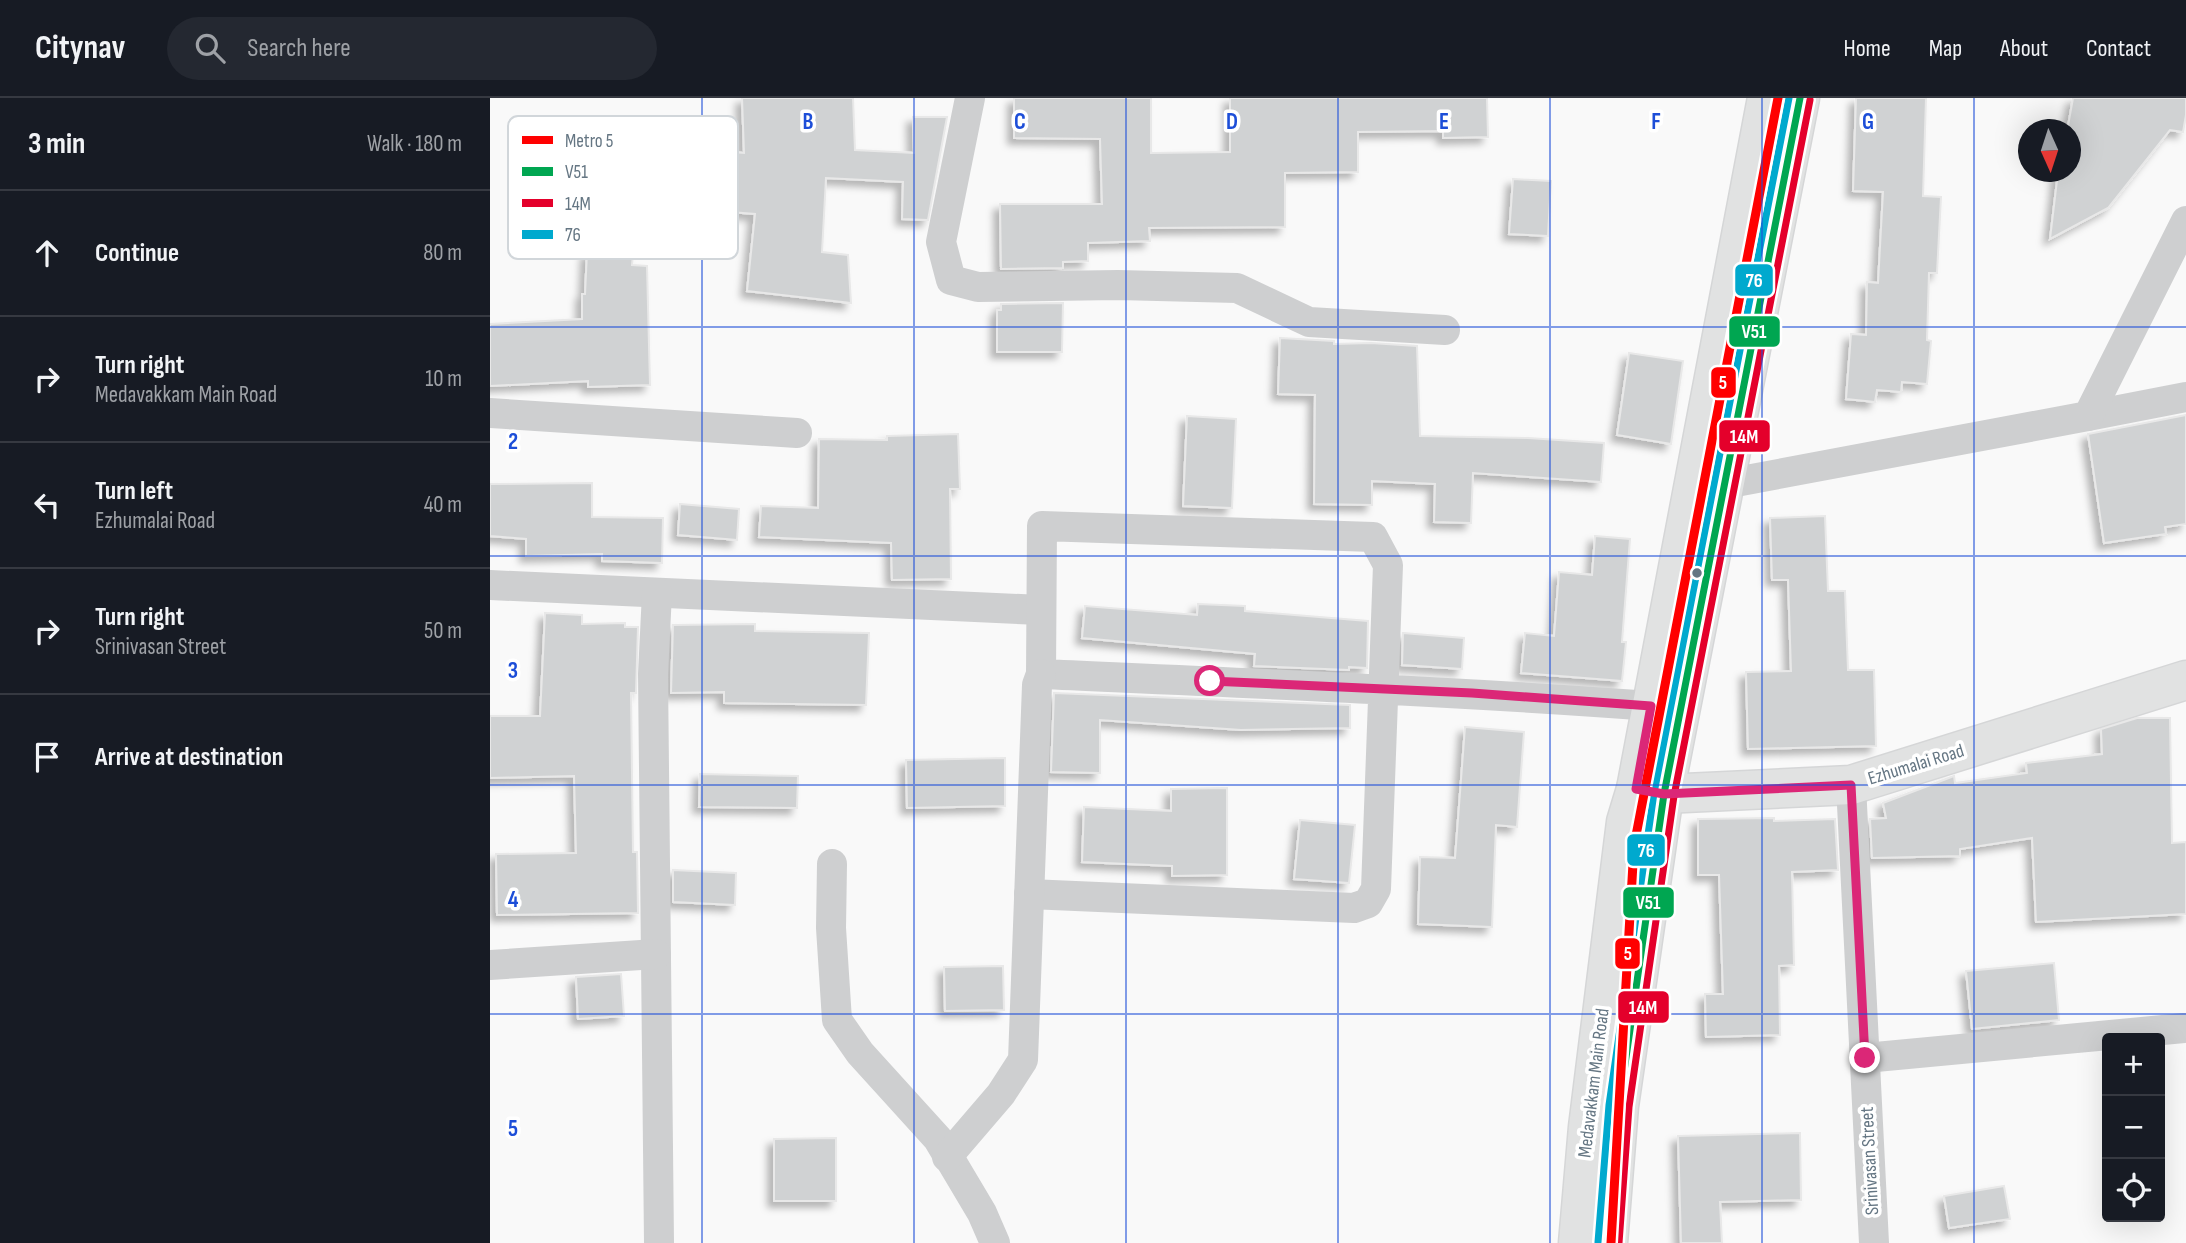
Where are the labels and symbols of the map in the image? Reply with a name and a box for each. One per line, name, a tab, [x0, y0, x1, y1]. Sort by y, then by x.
text: B	[803, 108, 814, 136]
text: C	[1014, 108, 1026, 136]
text: D	[1226, 108, 1238, 136]
text: E	[1439, 108, 1449, 136]
text: F	[1651, 108, 1661, 136]
text: G	[1862, 108, 1874, 136]
legend	[508, 116, 738, 259]
north arrow	[2018, 119, 2081, 182]
text: Metro 5	[565, 130, 613, 153]
text: V51	[565, 161, 588, 184]
text: 14M	[565, 193, 591, 216]
text: 76	[565, 224, 581, 247]
line badge: 76	[1734, 263, 1774, 297]
text: 76	[1745, 270, 1763, 293]
line badge: V51	[1728, 315, 1781, 348]
text: V51	[1741, 321, 1767, 344]
line badge: 5	[1710, 366, 1737, 399]
text: 5	[1719, 372, 1727, 395]
line badge: 14M	[1718, 419, 1771, 453]
text: 14M	[1730, 426, 1758, 449]
text: 2	[508, 428, 518, 456]
unlabelled marker	[1690, 566, 1704, 580]
text: 3	[508, 657, 518, 685]
route start	[1194, 665, 1225, 696]
street label: Ezhumalai Road	[1865, 739, 1967, 791]
line badge: 76	[1626, 833, 1666, 867]
text: 76	[1637, 840, 1655, 863]
text: 4	[508, 886, 519, 914]
line badge: V51	[1622, 886, 1675, 919]
text: V51	[1635, 892, 1661, 915]
line badge: 5	[1614, 937, 1641, 970]
text: 5	[1624, 943, 1632, 966]
line badge: 14M	[1617, 990, 1670, 1024]
text: 14M	[1629, 997, 1657, 1020]
street label: Medavakkam Main Road	[1573, 1007, 1615, 1159]
route end	[1849, 1042, 1880, 1073]
street label: Srinivasan Street	[1856, 1106, 1884, 1216]
text: 5	[508, 1115, 518, 1143]

